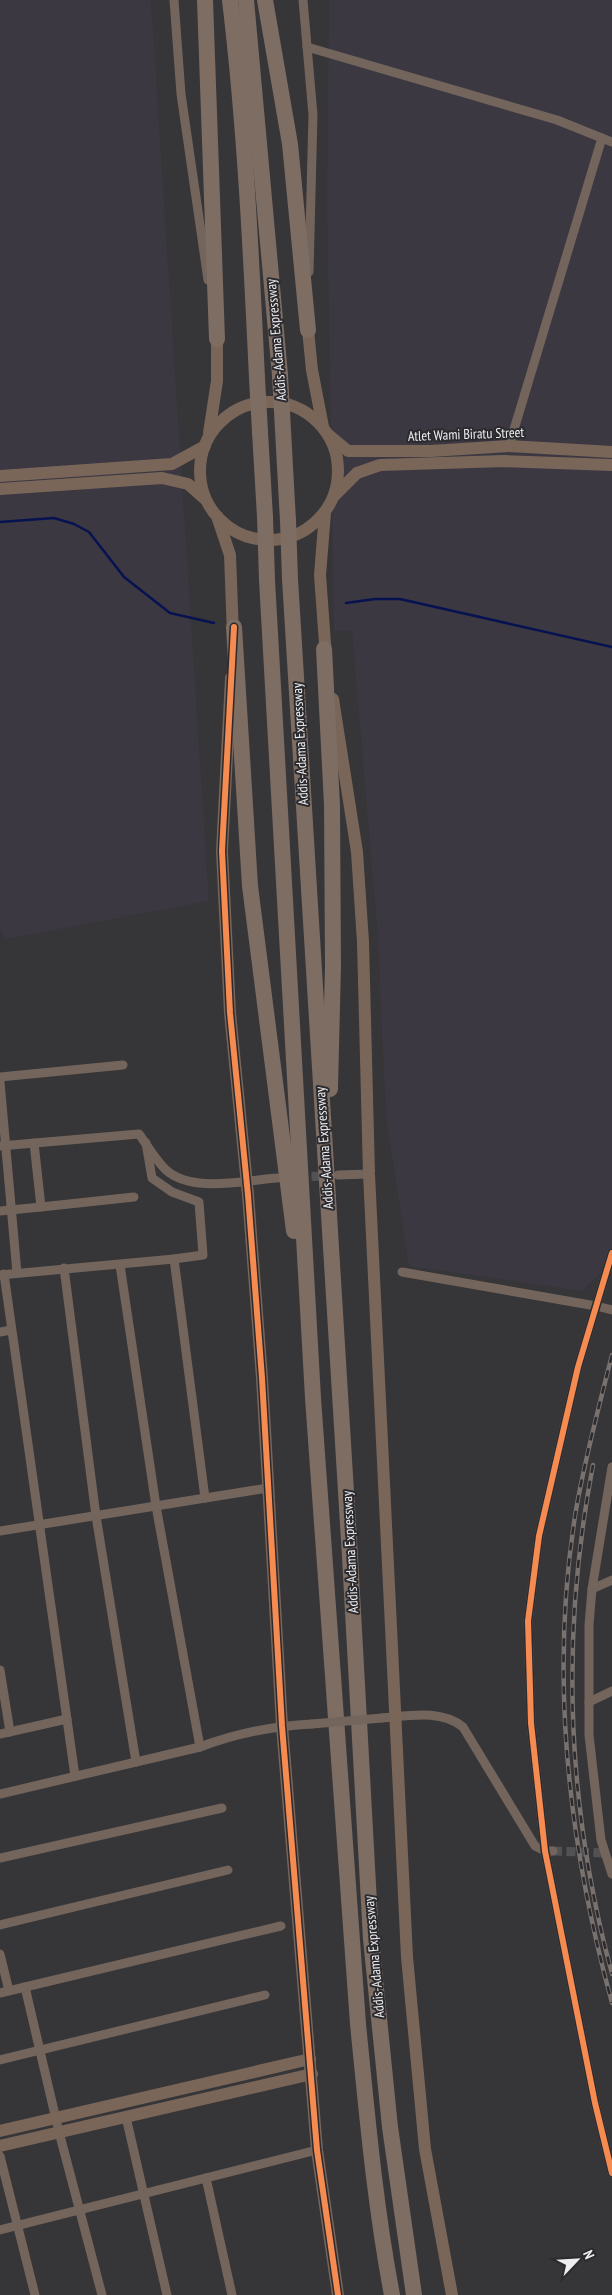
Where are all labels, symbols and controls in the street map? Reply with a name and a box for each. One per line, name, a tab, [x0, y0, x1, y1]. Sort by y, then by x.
street label: Addis-Adama Expressway	[262, 277, 290, 402]
street label: Atlet Wami Biratu Street	[407, 423, 525, 445]
street label: Addis-Adama Expressway	[288, 682, 312, 806]
street label: Addis-Adama Expressway	[311, 1086, 337, 1210]
street label: Addis-Adama Expressway	[338, 1490, 362, 1614]
street label: Addis-Adama Expressway	[360, 1894, 388, 2019]
north arrow	[552, 2235, 602, 2285]
text: N	[579, 2247, 599, 2262]

